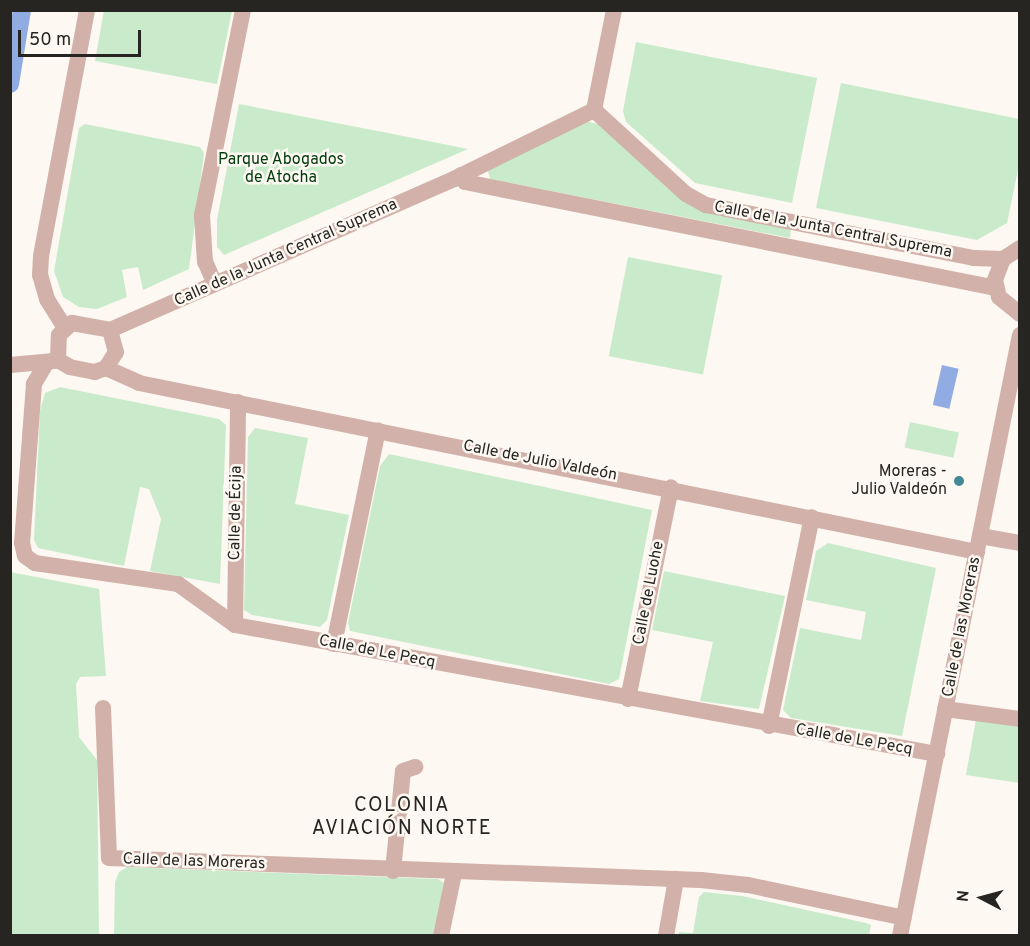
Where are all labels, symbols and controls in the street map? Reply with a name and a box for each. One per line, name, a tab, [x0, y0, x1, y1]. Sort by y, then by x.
scale bar	[21, 18, 144, 56]
text: 50 m	[29, 29, 71, 52]
park label: Parque Abogados de Atocha	[218, 150, 344, 188]
street label: Calle de la Junta Central Suprema	[172, 195, 400, 311]
street label: Calle de la Junta Central Suprema	[712, 197, 954, 263]
street label: Calle de Julio Valdeón	[461, 437, 619, 485]
place label: Moreras - Julio Valdeón	[851, 462, 947, 500]
street label: Calle de Écija	[226, 465, 246, 561]
marker: Moreras - Julio Valdeón	[952, 474, 966, 488]
street label: Calle de Luohe	[630, 539, 668, 647]
street label: Calle de las Moreras	[939, 555, 985, 699]
street label: Calle de Le Pecq	[317, 631, 437, 673]
street label: Calle de Le Pecq	[794, 720, 914, 760]
district label: COLONIA AVIACIÓN NORTE	[312, 794, 492, 841]
street label: Calle de las Moreras	[122, 850, 266, 874]
north arrow	[952, 868, 1012, 928]
text: N	[954, 889, 975, 903]

